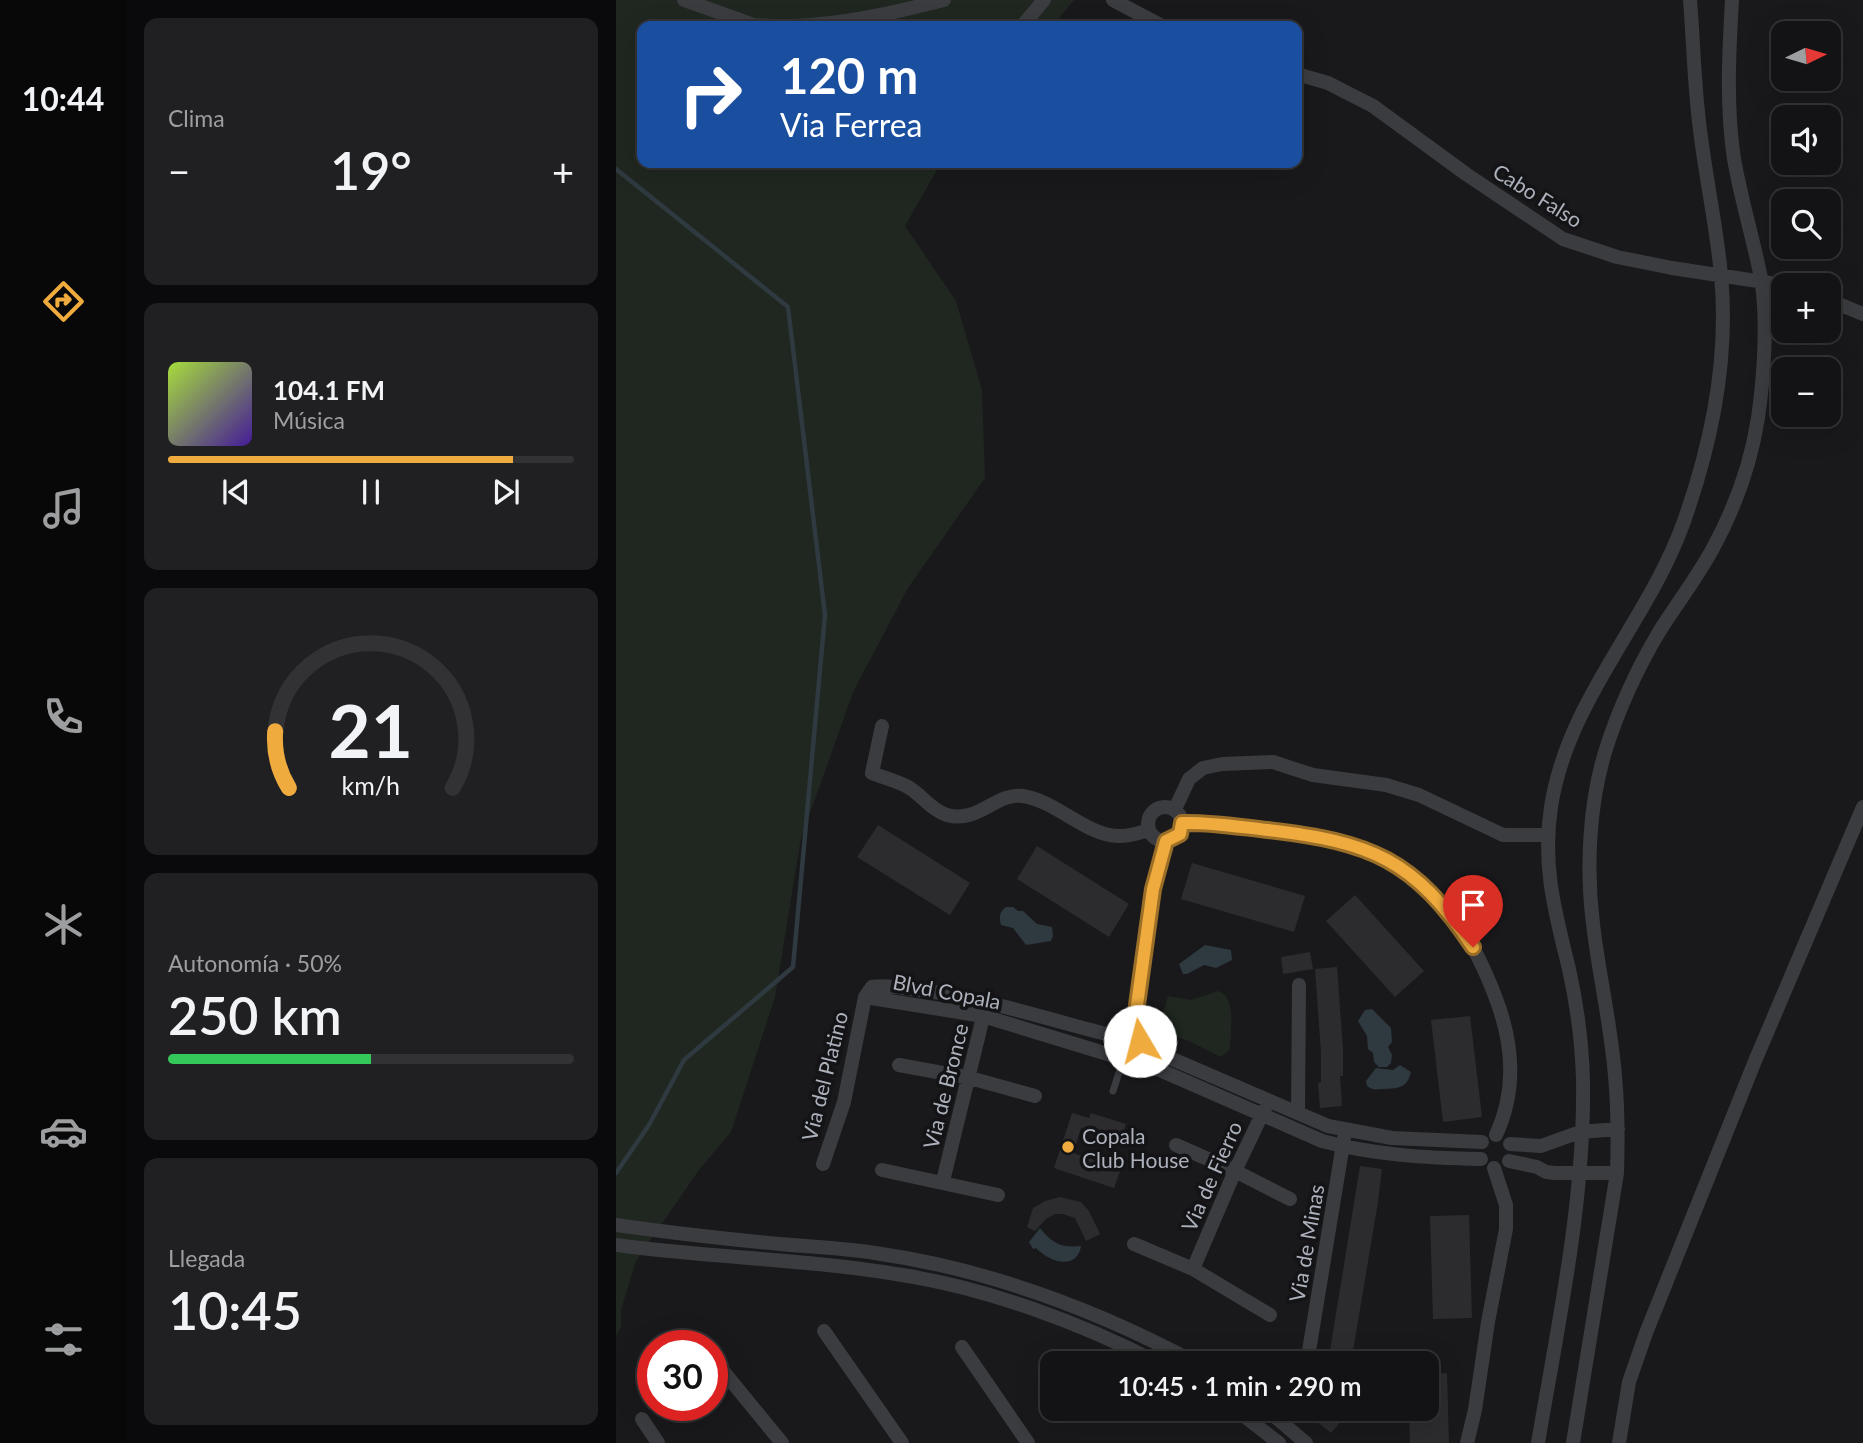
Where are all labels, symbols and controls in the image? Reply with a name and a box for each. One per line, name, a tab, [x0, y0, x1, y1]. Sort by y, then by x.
north arrow	[1771, 21, 1841, 91]
map controls	[1771, 21, 1841, 427]
text: 120 m	[780, 46, 918, 104]
icon: right	[665, 49, 756, 140]
text: 10:44	[22, 79, 104, 118]
text: Clima	[168, 104, 225, 132]
text: Via Ferrea	[780, 105, 922, 144]
button: sound	[1771, 105, 1841, 175]
text: 19°	[330, 139, 412, 201]
text: −	[168, 148, 190, 194]
text: +	[552, 148, 574, 194]
street label: Cabo Falso	[1489, 158, 1587, 232]
button: search	[1771, 189, 1841, 259]
button: +	[1771, 273, 1841, 343]
icon: directions	[39, 277, 88, 326]
button: −	[1771, 357, 1841, 427]
text: 104.1 FM	[273, 374, 385, 406]
text: Música	[273, 406, 345, 434]
icon: previous	[217, 473, 255, 511]
icon: pause	[352, 473, 390, 511]
icon: next	[487, 473, 525, 511]
icon: music	[39, 484, 88, 533]
text: 21	[329, 686, 413, 774]
icon: phone	[39, 692, 88, 741]
text: km/h	[342, 769, 400, 799]
pin	[1443, 875, 1503, 947]
icon: arrive	[1454, 886, 1492, 924]
icon: climate	[39, 900, 88, 949]
text: Autonomía · 50%	[168, 949, 342, 977]
street label: Blvd Copala	[891, 968, 1003, 1014]
text: 250 km	[168, 984, 342, 1046]
position arrow	[1103, 1004, 1177, 1078]
street label: Via del Platino	[796, 1009, 852, 1143]
street label: Via de Bronce	[917, 1021, 973, 1151]
icon: car	[39, 1107, 88, 1156]
street label: Via de Fierro	[1176, 1117, 1246, 1235]
place label: Copala Club House	[1082, 1123, 1189, 1172]
marker: Copala Club House	[1060, 1139, 1076, 1155]
street label: Via de Minas	[1283, 1182, 1329, 1304]
text: Llegada	[168, 1244, 245, 1272]
text: 10:45	[168, 1279, 302, 1341]
icon: filters	[39, 1315, 88, 1364]
speed limit sign: 30	[637, 1330, 728, 1421]
text: 10:45 · 1 min · 290 m	[1117, 1370, 1362, 1402]

